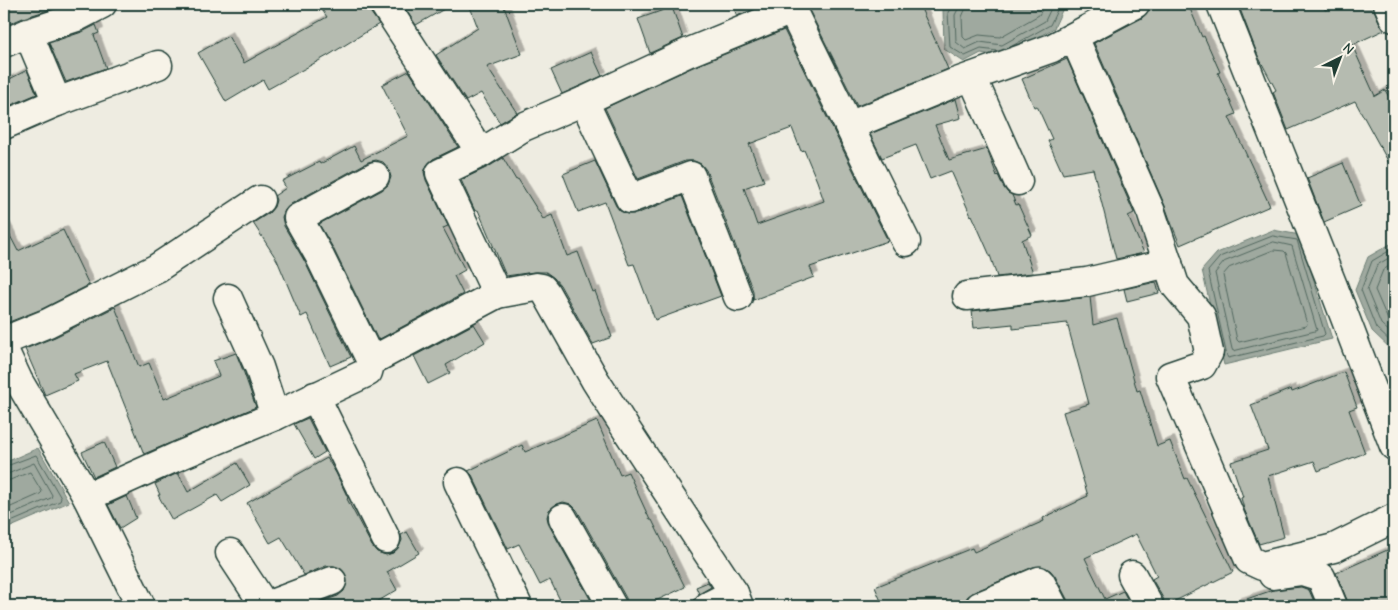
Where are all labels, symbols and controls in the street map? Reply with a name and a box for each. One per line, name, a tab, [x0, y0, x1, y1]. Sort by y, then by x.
north arrow	[1316, 32, 1366, 82]
text: N	[1339, 39, 1357, 58]

